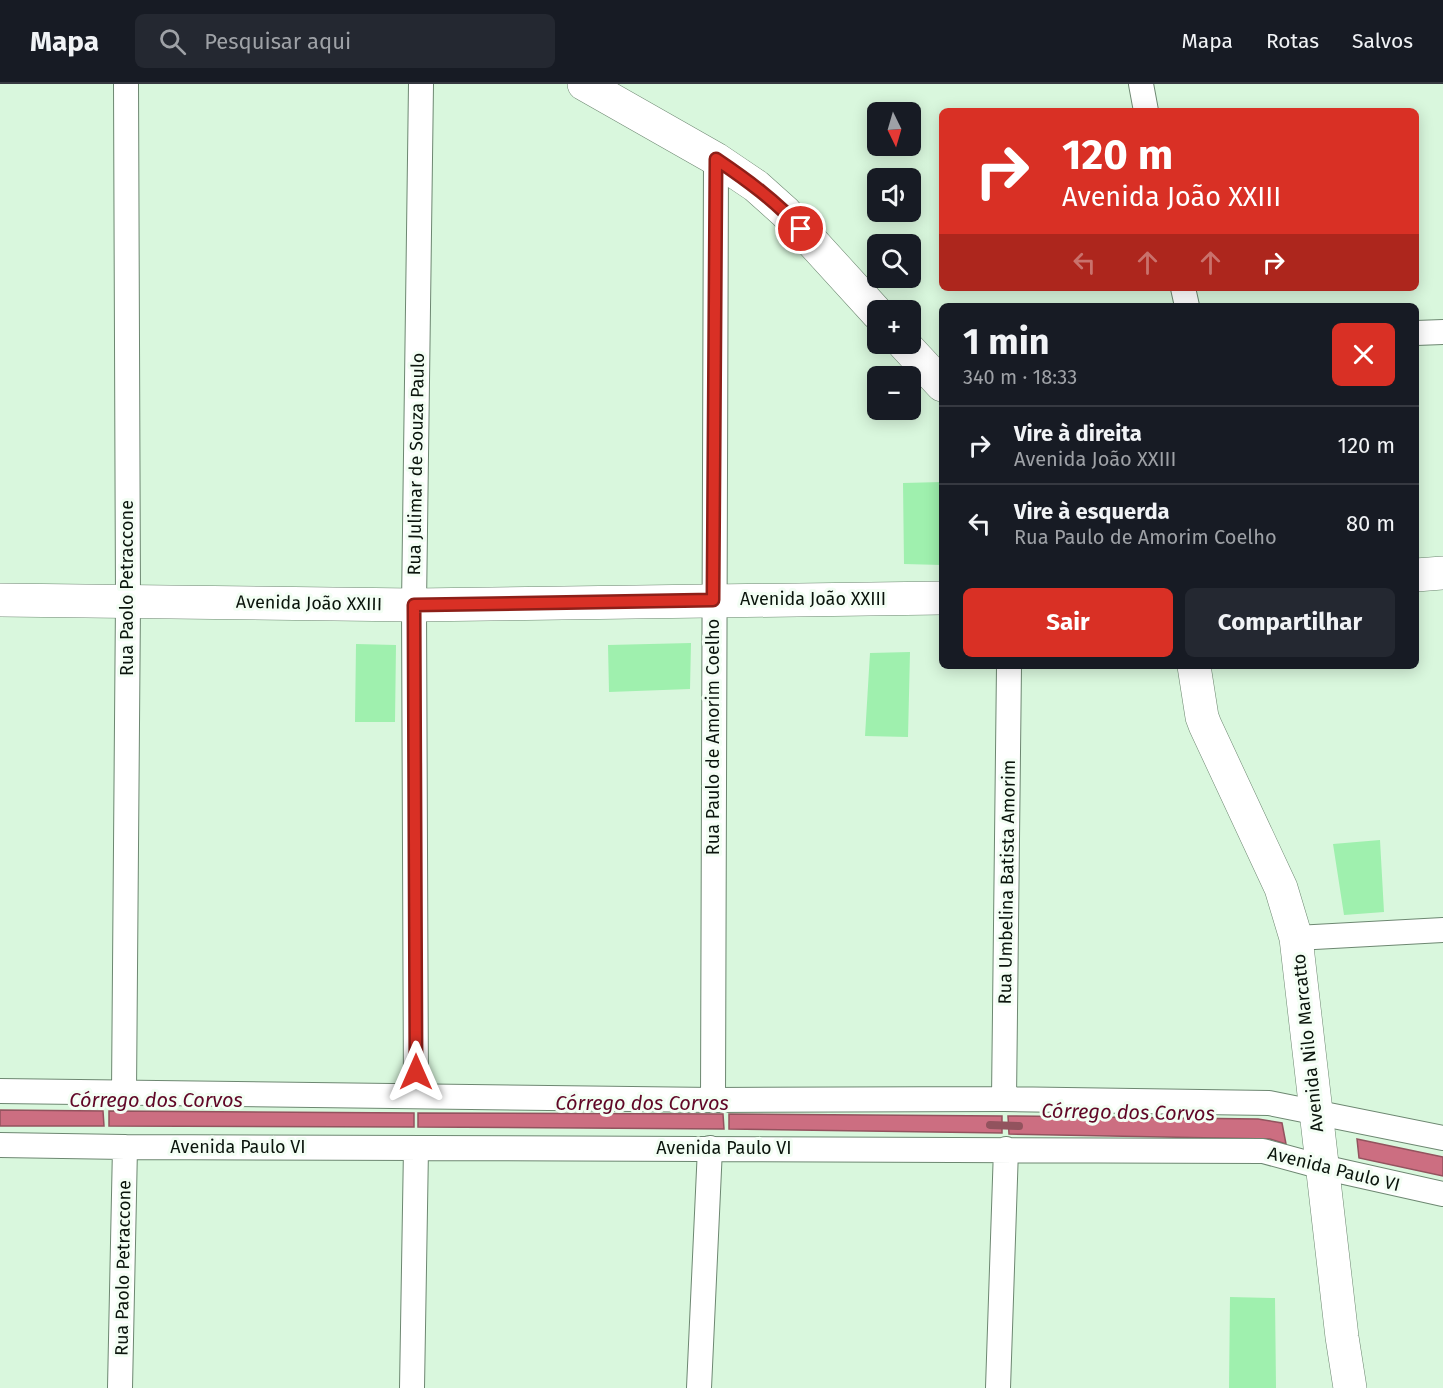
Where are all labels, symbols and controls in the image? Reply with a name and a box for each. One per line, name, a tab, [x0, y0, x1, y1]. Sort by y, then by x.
search box	[135, 14, 555, 68]
text: Mapa	[30, 25, 99, 58]
icon: search	[156, 25, 189, 58]
text: Pesquisar aqui	[204, 28, 351, 55]
text: Mapa	[1182, 28, 1233, 54]
text: Rotas	[1266, 28, 1319, 54]
text: Salvos	[1352, 28, 1413, 54]
north arrow	[867, 102, 921, 156]
map controls	[867, 102, 921, 420]
text: 120 m	[1062, 130, 1173, 180]
icon: right	[963, 132, 1041, 210]
button: sound	[867, 168, 921, 222]
text: Avenida João XXIII	[1062, 181, 1281, 213]
pin	[775, 203, 826, 254]
icon: arrive	[784, 212, 817, 245]
button: search	[867, 234, 921, 288]
icon: left	[1068, 246, 1101, 279]
icon: ahead	[1131, 246, 1164, 279]
icon: ahead	[1194, 246, 1227, 279]
icon: right	[1257, 246, 1290, 279]
button: +	[867, 300, 921, 354]
text: 1 min	[963, 320, 1050, 364]
button: close	[1332, 323, 1395, 386]
street label: Rua Julimar de Souza Paulo	[403, 352, 429, 576]
text: 340 m · 18:33	[963, 365, 1077, 389]
button: −	[867, 366, 921, 420]
text: Vire à direita	[1014, 420, 1142, 447]
icon: right	[963, 429, 996, 462]
text: 120 m	[1338, 432, 1395, 459]
text: Avenida João XXIII	[1014, 447, 1176, 471]
text: Vire à esquerda	[1014, 498, 1170, 525]
street label: Rua Paolo Petraccone	[116, 500, 138, 676]
icon: left	[963, 507, 996, 540]
text: 80 m	[1346, 510, 1395, 537]
text: Rua Paulo de Amorim Coelho	[1014, 525, 1277, 549]
street label: Avenida João XXIII	[740, 588, 886, 610]
button: Sair	[963, 588, 1173, 657]
button: Compartilhar	[1185, 588, 1395, 657]
street label: Avenida João XXIII	[236, 591, 382, 615]
street label: Rua Paulo de Amorim Coelho	[702, 619, 724, 855]
street label: Rua Umbelina Batista Amorim	[994, 760, 1020, 1004]
street label: Avenida Nilo Marcatto	[1288, 953, 1328, 1133]
position arrow	[384, 1040, 448, 1104]
water label: Córrego dos Corvos	[69, 1088, 243, 1112]
water label: Córrego dos Corvos	[555, 1091, 729, 1115]
water label: Córrego dos Corvos	[1041, 1098, 1215, 1126]
street label: Avenida Paulo VI	[170, 1136, 306, 1158]
street label: Avenida Paulo VI	[656, 1137, 792, 1159]
street label: Avenida Paulo VI	[1266, 1142, 1402, 1196]
street label: Rua Paolo Petraccone	[110, 1180, 136, 1356]

